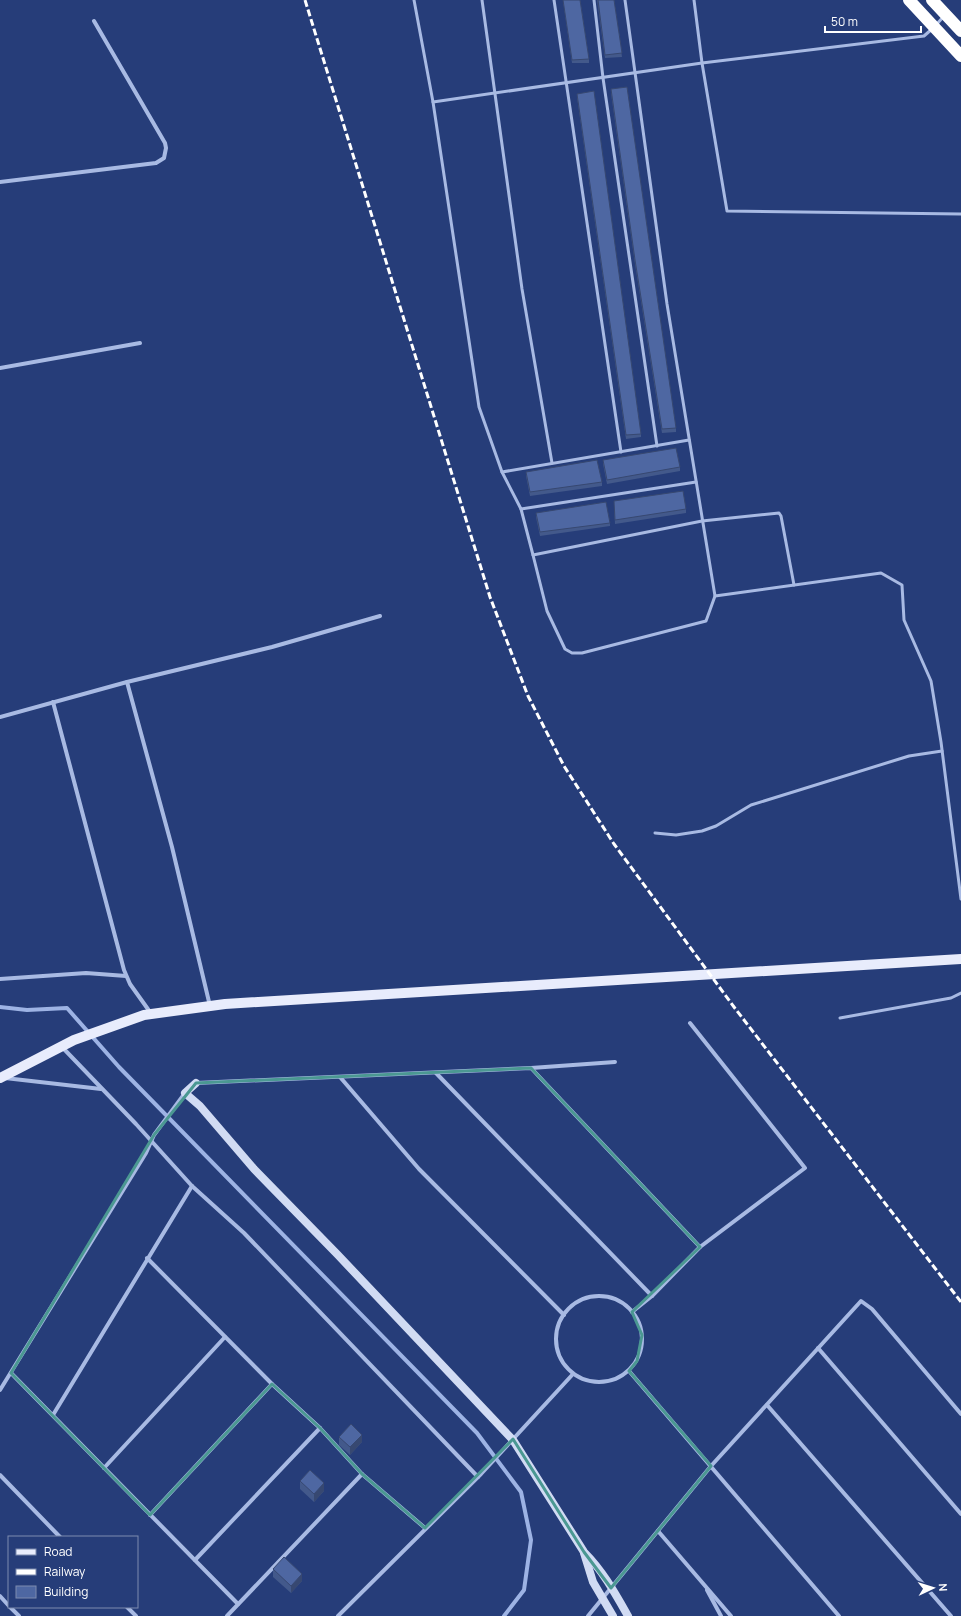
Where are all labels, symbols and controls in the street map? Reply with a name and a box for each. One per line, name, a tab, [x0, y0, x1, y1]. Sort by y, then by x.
scale bar	[825, 8, 921, 34]
text: 50 m	[831, 13, 858, 30]
legend	[8, 1536, 138, 1608]
text: Road	[44, 1543, 72, 1560]
text: Railway	[44, 1563, 86, 1580]
north arrow	[913, 1568, 953, 1608]
text: Building	[44, 1583, 88, 1600]
text: N	[936, 1583, 951, 1592]

